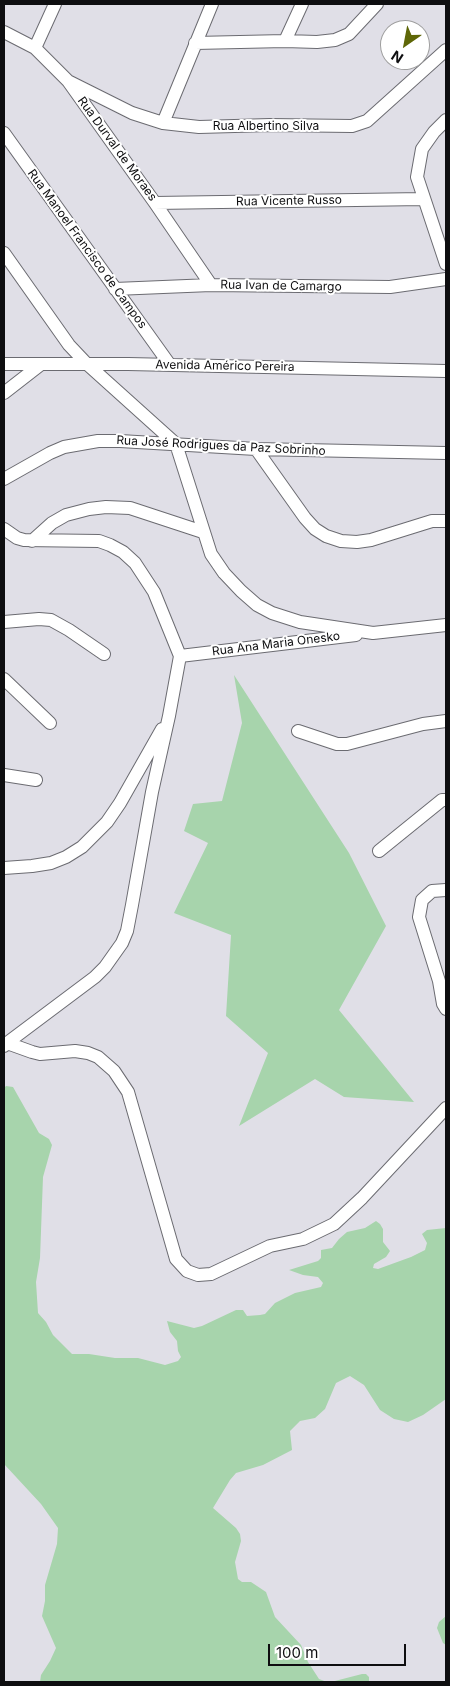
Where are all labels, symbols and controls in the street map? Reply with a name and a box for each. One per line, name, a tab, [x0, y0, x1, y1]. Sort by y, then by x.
north arrow	[380, 20, 430, 70]
text: N	[388, 47, 406, 67]
street label: Rua Durval de Moraes	[74, 94, 160, 204]
street label: Rua Albertino Silva	[213, 119, 319, 133]
street label: Rua Manoel Francisco de Campos	[24, 167, 150, 331]
street label: Rua Vicente Russo	[236, 193, 342, 209]
street label: Rua Ivan de Camargo	[220, 278, 342, 294]
street label: Avenida Américo Pereira	[155, 358, 295, 374]
street label: Rua José Rodrigues da Paz Sobrinho	[116, 433, 326, 459]
street label: Rua Ana Maria Onesko	[211, 629, 341, 659]
scale bar	[270, 1634, 408, 1666]
text: 100 m	[276, 1643, 318, 1662]

